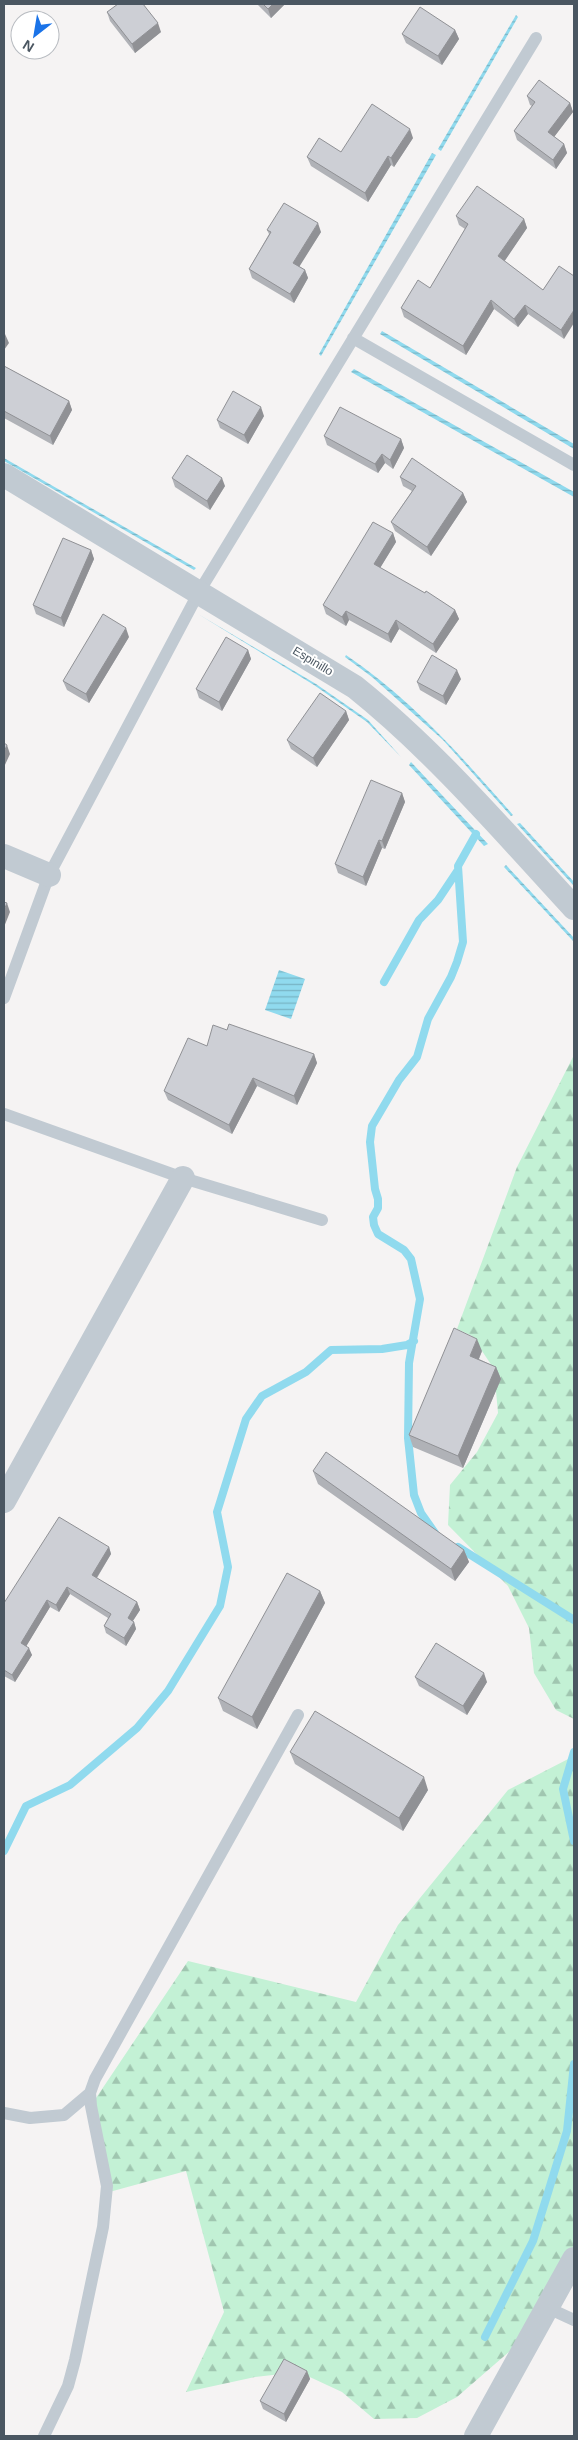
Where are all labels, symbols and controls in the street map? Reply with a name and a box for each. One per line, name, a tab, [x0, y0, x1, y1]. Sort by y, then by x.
north arrow	[10, 10, 60, 60]
text: N	[20, 37, 37, 56]
street label: Espinillo	[290, 643, 336, 679]

